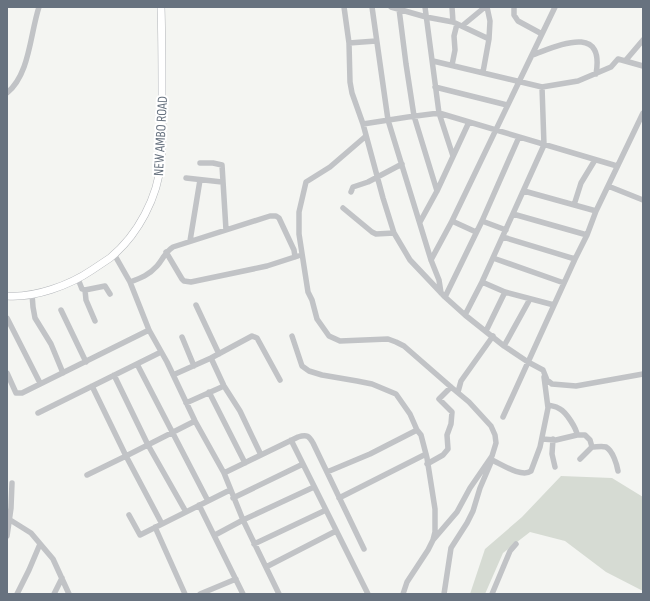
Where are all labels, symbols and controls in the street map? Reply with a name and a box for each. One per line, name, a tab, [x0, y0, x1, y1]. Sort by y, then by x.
street label: NEW AMBO ROAD	[150, 96, 171, 176]

